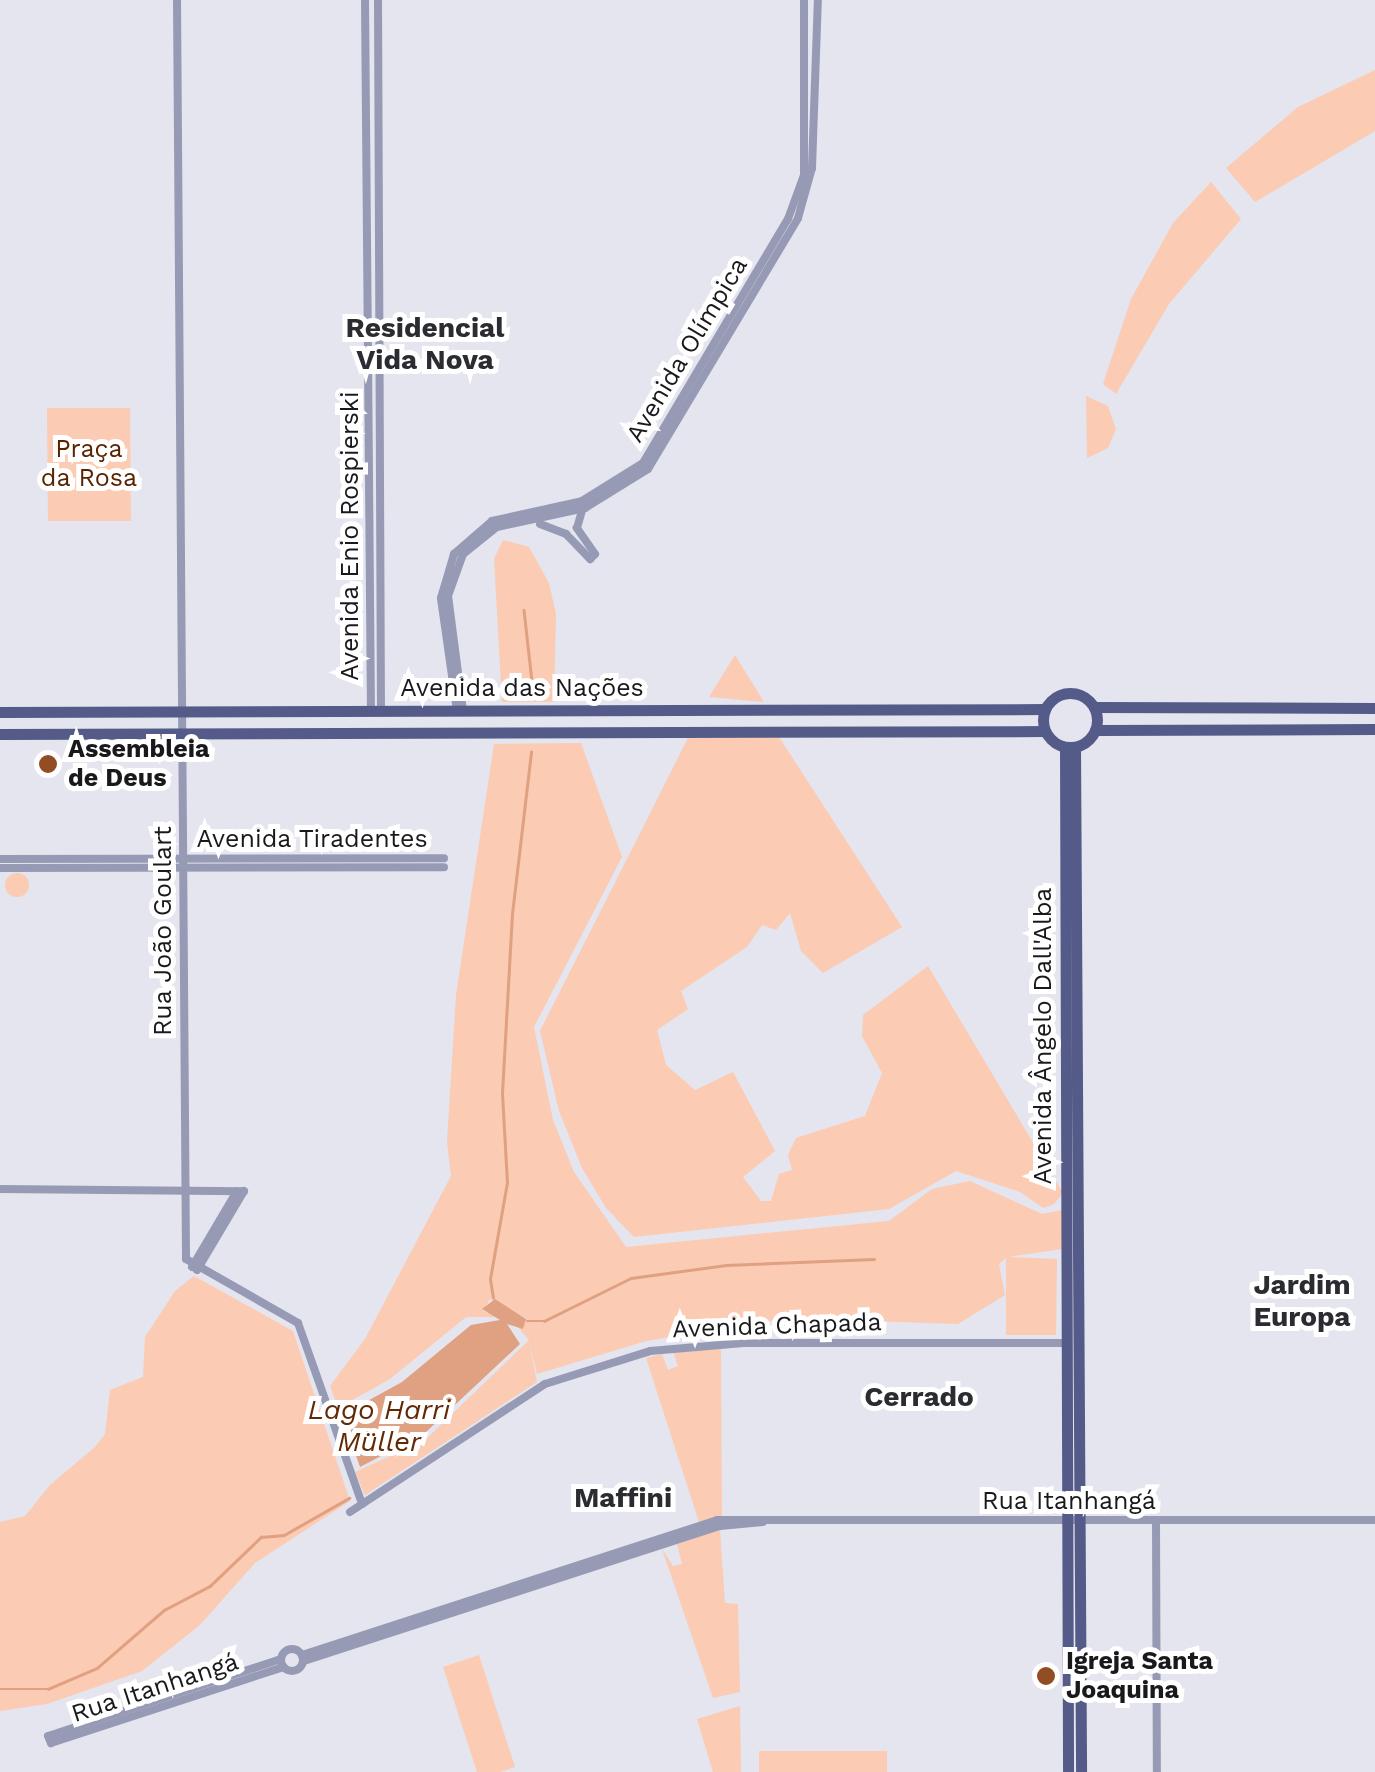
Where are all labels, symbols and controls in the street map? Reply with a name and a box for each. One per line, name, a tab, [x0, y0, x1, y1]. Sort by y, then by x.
street label: Avenida Olímpica	[620, 252, 754, 448]
district label: Residencial Vida Nova	[346, 311, 504, 377]
street label: Avenida Enio Rospierski	[335, 391, 365, 681]
park label: Praça da Rosa	[41, 435, 137, 494]
street label: Avenida das Nações	[400, 673, 644, 703]
place label: Assembleia de Deus	[68, 735, 210, 794]
marker: Assembleia de Deus	[37, 753, 59, 775]
street label: Avenida Tiradentes	[196, 824, 428, 854]
street label: Rua João Goulart	[148, 825, 178, 1037]
street label: Avenida Ângelo Dall'Alba	[1028, 887, 1058, 1185]
district label: Jardim Europa	[1253, 1268, 1351, 1334]
street label: Avenida Chapada	[672, 1307, 882, 1345]
district label: Cerrado	[864, 1380, 974, 1414]
water label: Lago Harri Müller	[308, 1393, 450, 1459]
district label: Maffini	[574, 1481, 672, 1515]
street label: Rua Itanhangá	[982, 1486, 1156, 1516]
street label: Rua Itanhangá	[67, 1647, 243, 1729]
place label: Igreja Santa Joaquina	[1066, 1647, 1213, 1706]
marker: Igreja Santa Joaquina	[1035, 1665, 1057, 1687]

